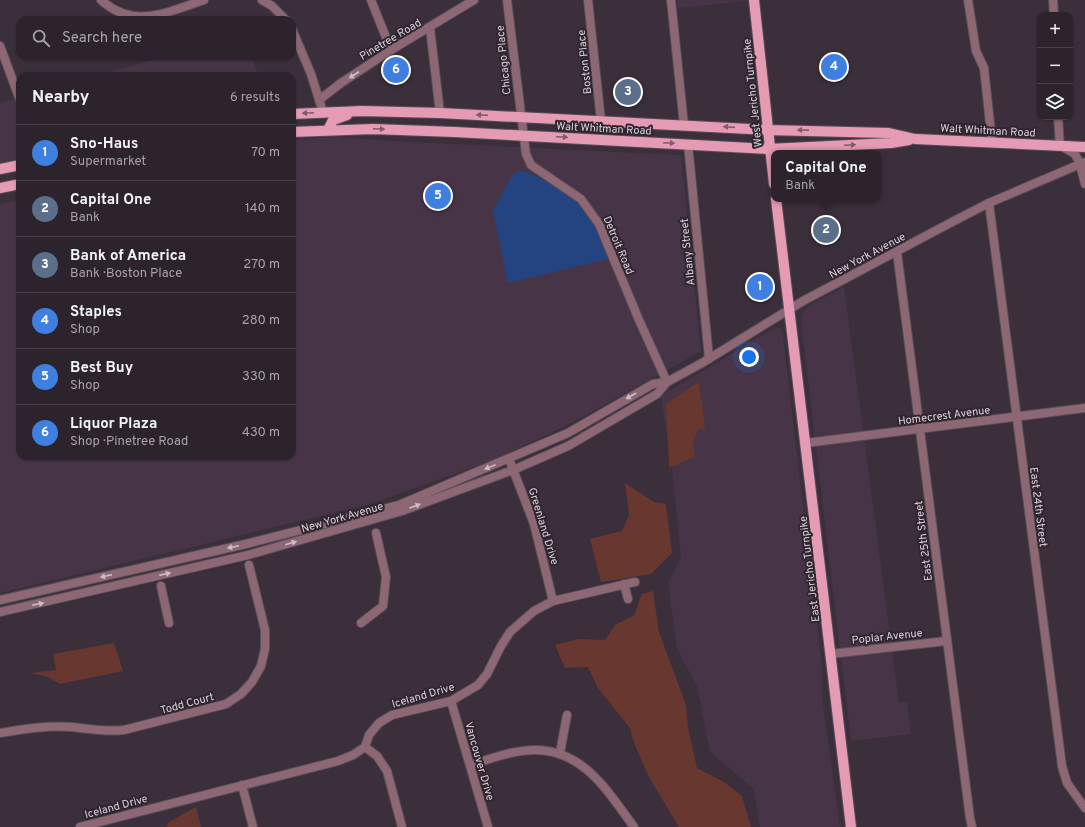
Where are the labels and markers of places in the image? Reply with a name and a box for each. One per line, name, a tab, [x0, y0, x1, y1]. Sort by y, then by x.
pin: 4	[821, 52, 847, 82]
pin: 6	[383, 55, 409, 85]
pin: 3	[615, 77, 641, 107]
pin: 5	[425, 181, 451, 211]
pin: 2	[813, 215, 839, 245]
pin: 1	[747, 272, 773, 302]

